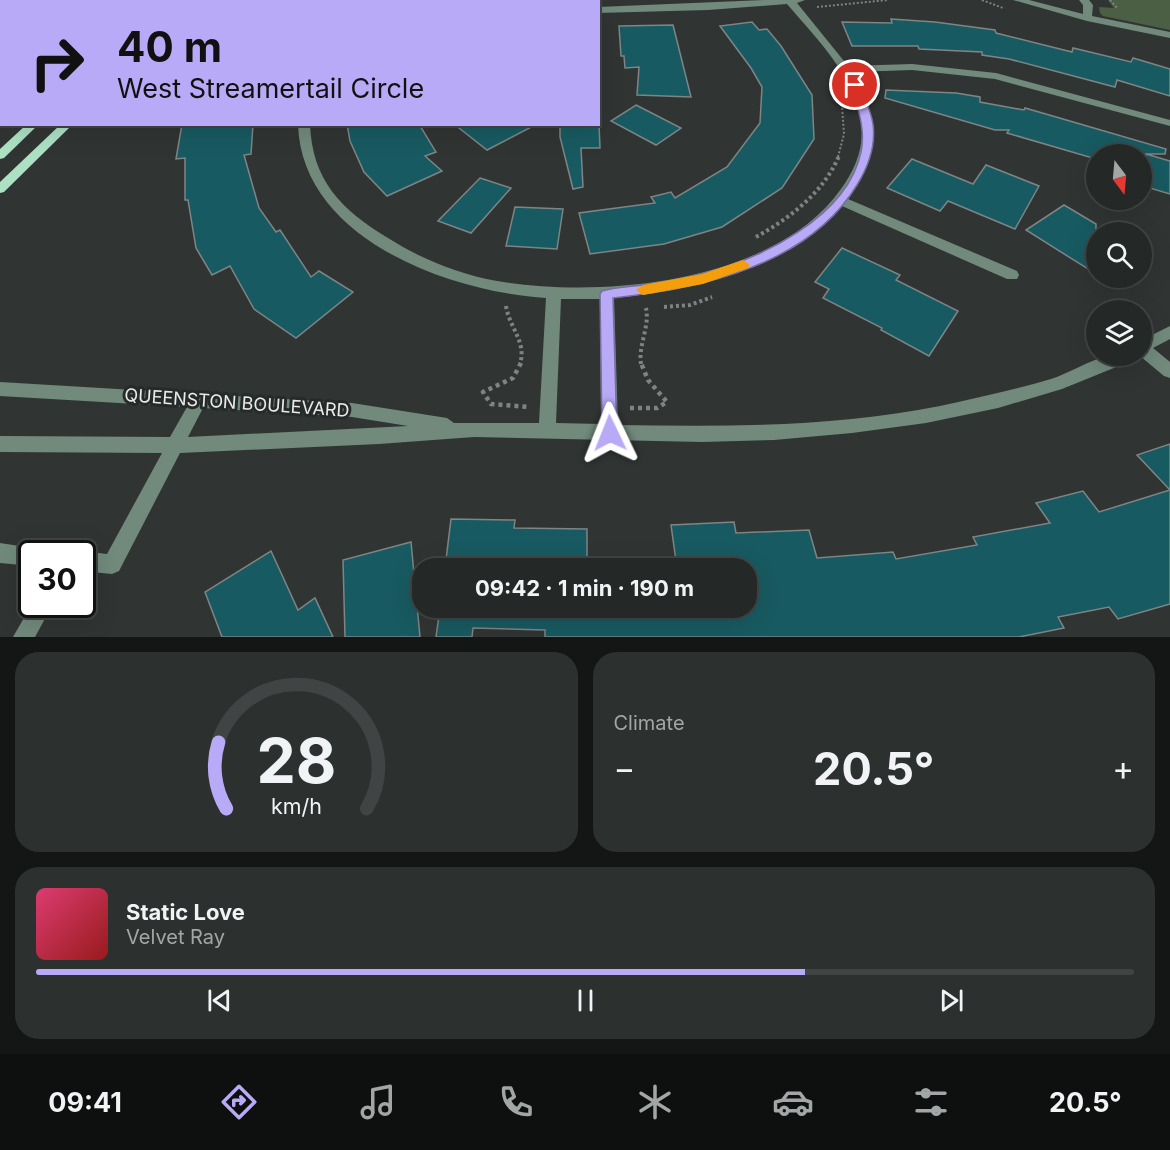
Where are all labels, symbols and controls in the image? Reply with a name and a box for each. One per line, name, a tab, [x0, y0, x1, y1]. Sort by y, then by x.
text: 40 m	[117, 21, 222, 72]
icon: right	[18, 24, 96, 102]
pin	[829, 59, 880, 110]
icon: arrive	[838, 68, 871, 101]
text: West Streamertail Circle	[117, 72, 424, 105]
north arrow	[1086, 144, 1152, 210]
map controls	[1086, 144, 1152, 366]
button: search	[1086, 222, 1152, 288]
button: layers	[1086, 300, 1152, 366]
street label: QUEENSTON BOULEVARD	[124, 384, 350, 421]
position arrow	[578, 401, 642, 465]
speed limit sign: 30	[18, 540, 96, 618]
text: 09:42 · 1 min · 190 m	[475, 575, 694, 601]
text: Climate	[614, 711, 685, 735]
text: 28	[256, 723, 336, 798]
text: 20.5°	[813, 741, 934, 796]
text: −	[614, 748, 635, 788]
text: +	[1112, 748, 1134, 788]
text: km/h	[271, 793, 322, 819]
text: Static Love	[126, 899, 245, 925]
text: Velvet Ray	[126, 925, 225, 949]
icon: previous	[203, 984, 236, 1017]
icon: pause	[569, 984, 602, 1017]
icon: next	[935, 984, 968, 1017]
icon: directions	[218, 1081, 260, 1123]
icon: music	[357, 1081, 399, 1123]
icon: phone	[495, 1081, 537, 1123]
icon: climate	[634, 1081, 676, 1123]
icon: car	[772, 1081, 814, 1123]
icon: filters	[910, 1081, 952, 1123]
text: 09:41	[48, 1086, 122, 1119]
text: 20.5°	[1049, 1086, 1122, 1119]

